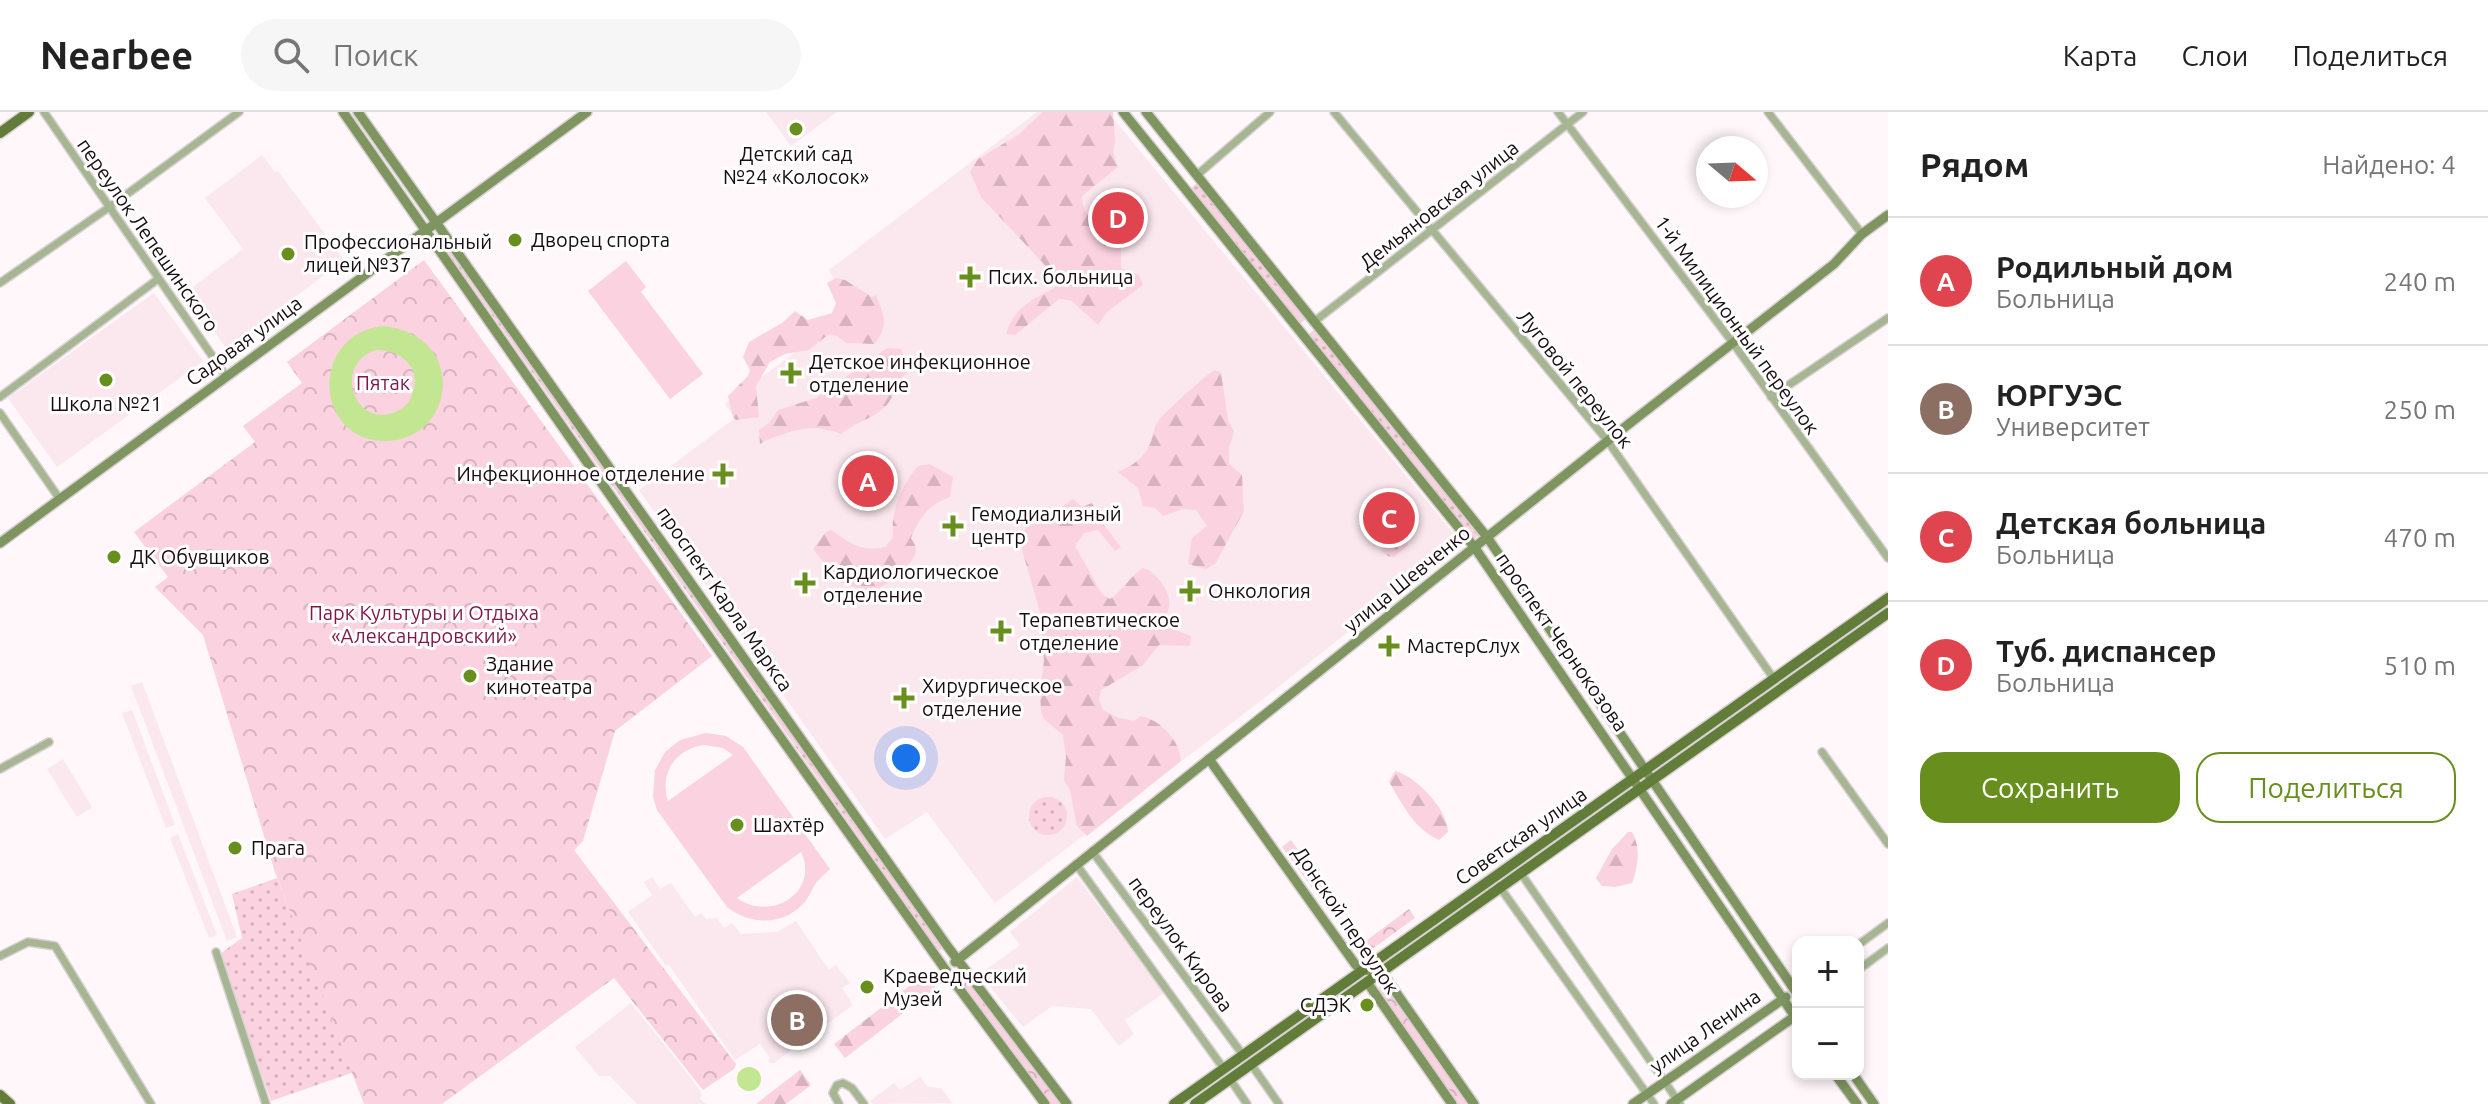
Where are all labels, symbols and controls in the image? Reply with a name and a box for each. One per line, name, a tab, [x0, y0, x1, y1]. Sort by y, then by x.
search box	[241, 19, 801, 91]
icon: search	[269, 33, 313, 77]
text: Nearbee	[40, 34, 193, 76]
text: Поиск	[333, 38, 418, 72]
text: Карта	[2063, 40, 2137, 71]
text: Слои	[2181, 40, 2248, 71]
text: Поделиться	[2292, 40, 2448, 71]
marker: Детский сад №24 «Колосок»	[787, 120, 805, 138]
street label: переулок Лепешинского	[73, 134, 224, 336]
street label: Демьяновская улица	[1355, 136, 1523, 274]
north arrow	[1696, 136, 1768, 208]
place label: Детский сад №24 «Колосок»	[723, 142, 869, 188]
text: Рядом	[1920, 145, 2029, 183]
text: Найдено: 4	[2322, 150, 2456, 179]
pin: D	[1092, 188, 1144, 248]
street label: 1-й Милиционный переулок	[1650, 211, 1824, 438]
place label: Дворец спорта	[531, 228, 670, 251]
place label: Профессиональный лицей №37	[304, 230, 492, 276]
marker: Дворец спорта	[506, 231, 524, 249]
marker: Профессиональный лицей №37	[279, 245, 297, 263]
text: Родильный дом	[1996, 250, 2233, 284]
place label: Псих. больница	[988, 265, 1133, 288]
marker: Псих. больница	[959, 266, 981, 288]
text: A	[1937, 267, 1955, 296]
text: 240 m	[2384, 267, 2456, 296]
text: Больница	[1996, 284, 2115, 313]
street label: Садовая улица	[181, 291, 306, 390]
street label: Луговой переулок	[1513, 305, 1638, 452]
place label: Детское инфекционное отделение	[809, 350, 1031, 396]
marker: Детское инфекционное отделение	[780, 362, 802, 384]
marker: Школа №21	[97, 371, 115, 389]
park label: Пятак	[356, 371, 410, 394]
text: ЮРГУЭС	[1996, 378, 2122, 412]
place label: Школа №21	[50, 392, 162, 415]
text: B	[1937, 395, 1955, 424]
text: 250 m	[2384, 395, 2456, 424]
text: Университет	[1996, 412, 2150, 441]
pin: A	[842, 451, 894, 511]
place label: Инфекционное отделение	[457, 462, 705, 485]
marker: Инфекционное отделение	[712, 463, 734, 485]
pin: C	[1363, 488, 1415, 548]
street label: проспект Карла Маркса	[653, 502, 798, 695]
place label: Гемодиализный центр	[971, 502, 1122, 548]
text: Детская больница	[1996, 506, 2266, 540]
marker: Гемодиализный центр	[942, 515, 964, 537]
street label: улица Шевченко	[1339, 521, 1474, 637]
text: C	[1938, 523, 1954, 552]
text: 470 m	[2384, 523, 2456, 552]
text: Больница	[1996, 540, 2115, 569]
place label: ДК Обувщиков	[130, 545, 269, 568]
marker: ДК Обувщиков	[105, 548, 123, 566]
street label: проспект Чернокозова	[1492, 548, 1633, 736]
place label: Кардиологическое отделение	[823, 560, 999, 606]
marker: Кардиологическое отделение	[794, 572, 816, 594]
place label: Онкология	[1208, 579, 1311, 602]
marker: Онкология	[1179, 580, 1201, 602]
park label: Парк Культуры и Отдыха «Александровский»	[309, 601, 539, 647]
place label: Терапевтическое отделение	[1019, 608, 1180, 654]
marker: Терапевтическое отделение	[990, 620, 1012, 642]
place label: МастерСлух	[1407, 634, 1520, 657]
text: Туб. диспансер	[1996, 634, 2217, 668]
marker: МастерСлух	[1378, 635, 1400, 657]
text: D	[1937, 651, 1955, 680]
text: 510 m	[2384, 651, 2456, 680]
place label: Здание кинотеатра	[486, 652, 593, 698]
marker: Здание кинотеатра	[461, 667, 479, 685]
text: Больница	[1996, 668, 2115, 697]
place label: Хирургическое отделение	[922, 674, 1063, 720]
marker: Хирургическое отделение	[893, 687, 915, 709]
your location	[886, 738, 926, 778]
button: Сохранить	[1920, 752, 2180, 823]
button: Поделиться	[2196, 752, 2456, 823]
street label: Советская улица	[1451, 782, 1591, 889]
place label: Шахтёр	[753, 813, 824, 836]
marker: Шахтёр	[728, 816, 746, 834]
place label: Прага	[251, 836, 305, 859]
marker: Прага	[226, 839, 244, 857]
street label: Донской переулок	[1289, 842, 1404, 998]
street label: переулок Кирова	[1125, 872, 1238, 1016]
map controls	[1792, 936, 1864, 1080]
button: +	[1792, 936, 1864, 1008]
place label: Краеведческий Музей	[883, 964, 1027, 1010]
marker: Краеведческий Музей	[858, 978, 876, 996]
street label: улица Ленина	[1645, 984, 1764, 1077]
pin: B	[771, 990, 823, 1050]
place label: СДЭК	[1300, 993, 1351, 1016]
marker: СДЭК	[1358, 996, 1376, 1014]
button: −	[1792, 1008, 1864, 1080]

